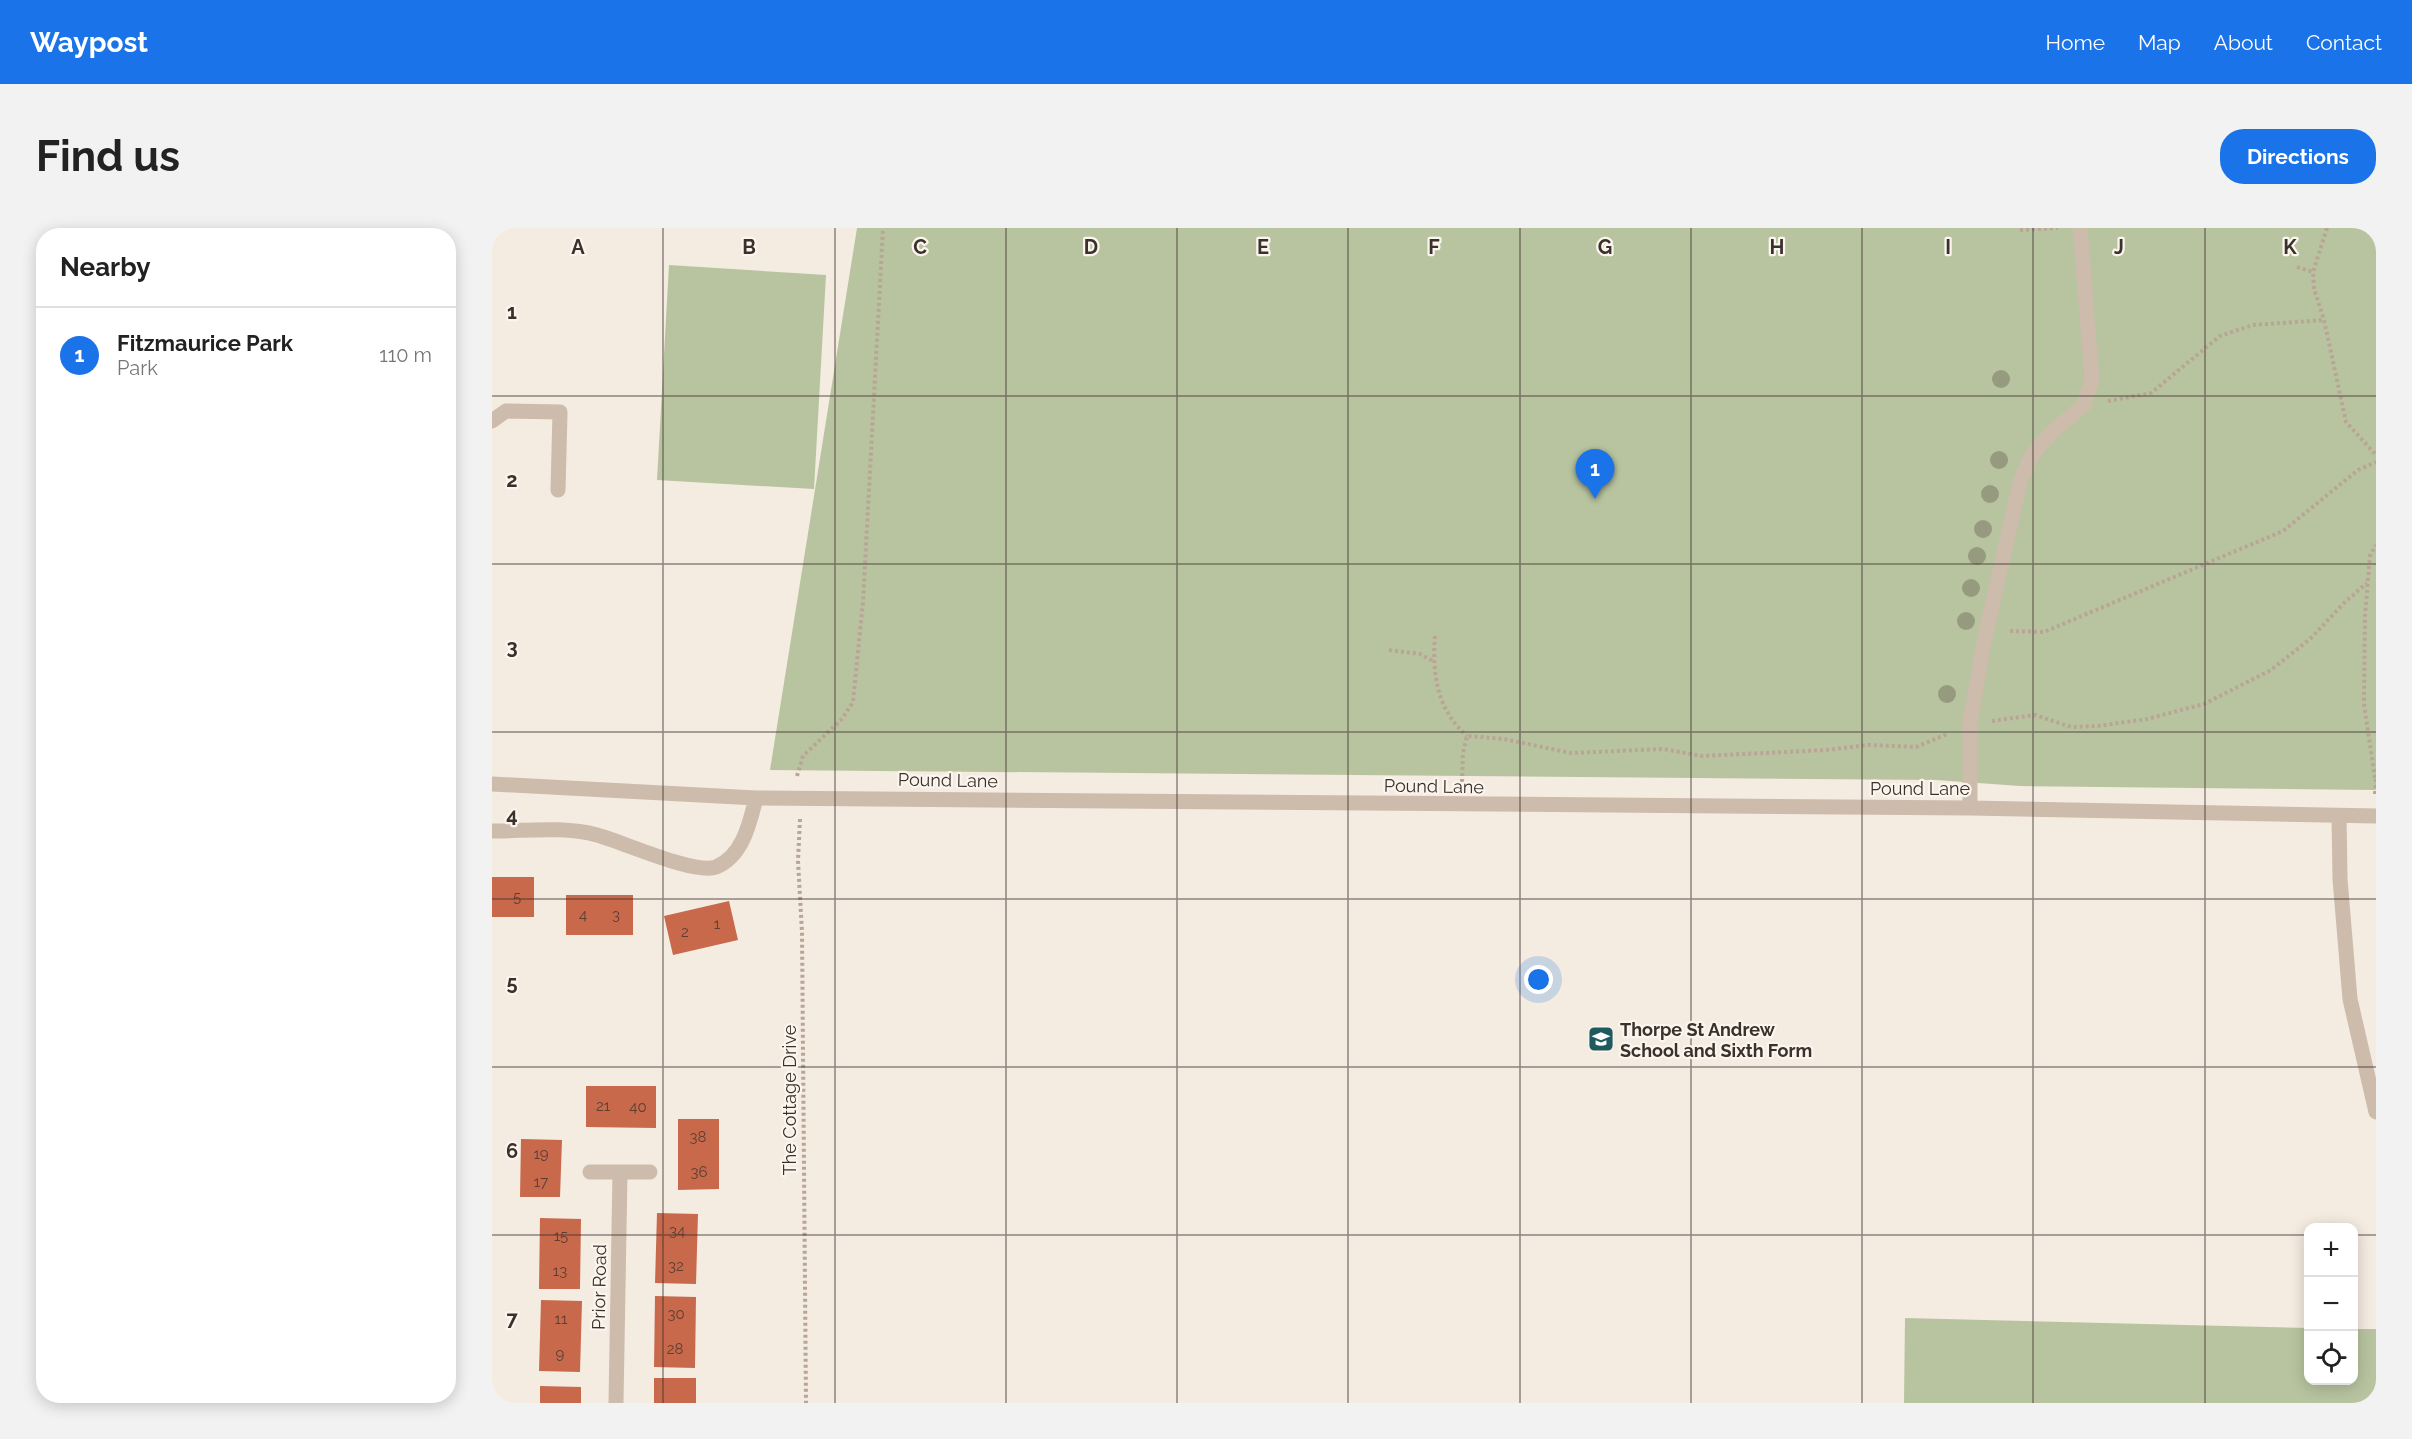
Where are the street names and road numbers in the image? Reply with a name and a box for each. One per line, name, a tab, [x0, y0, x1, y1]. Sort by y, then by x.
street label: Pound Lane	[898, 769, 999, 791]
street label: Pound Lane	[1384, 775, 1485, 797]
street label: Pound Lane	[1870, 778, 1970, 799]
street label: The Cottage Drive	[779, 1024, 800, 1175]
street label: Prior Road	[588, 1244, 610, 1330]

